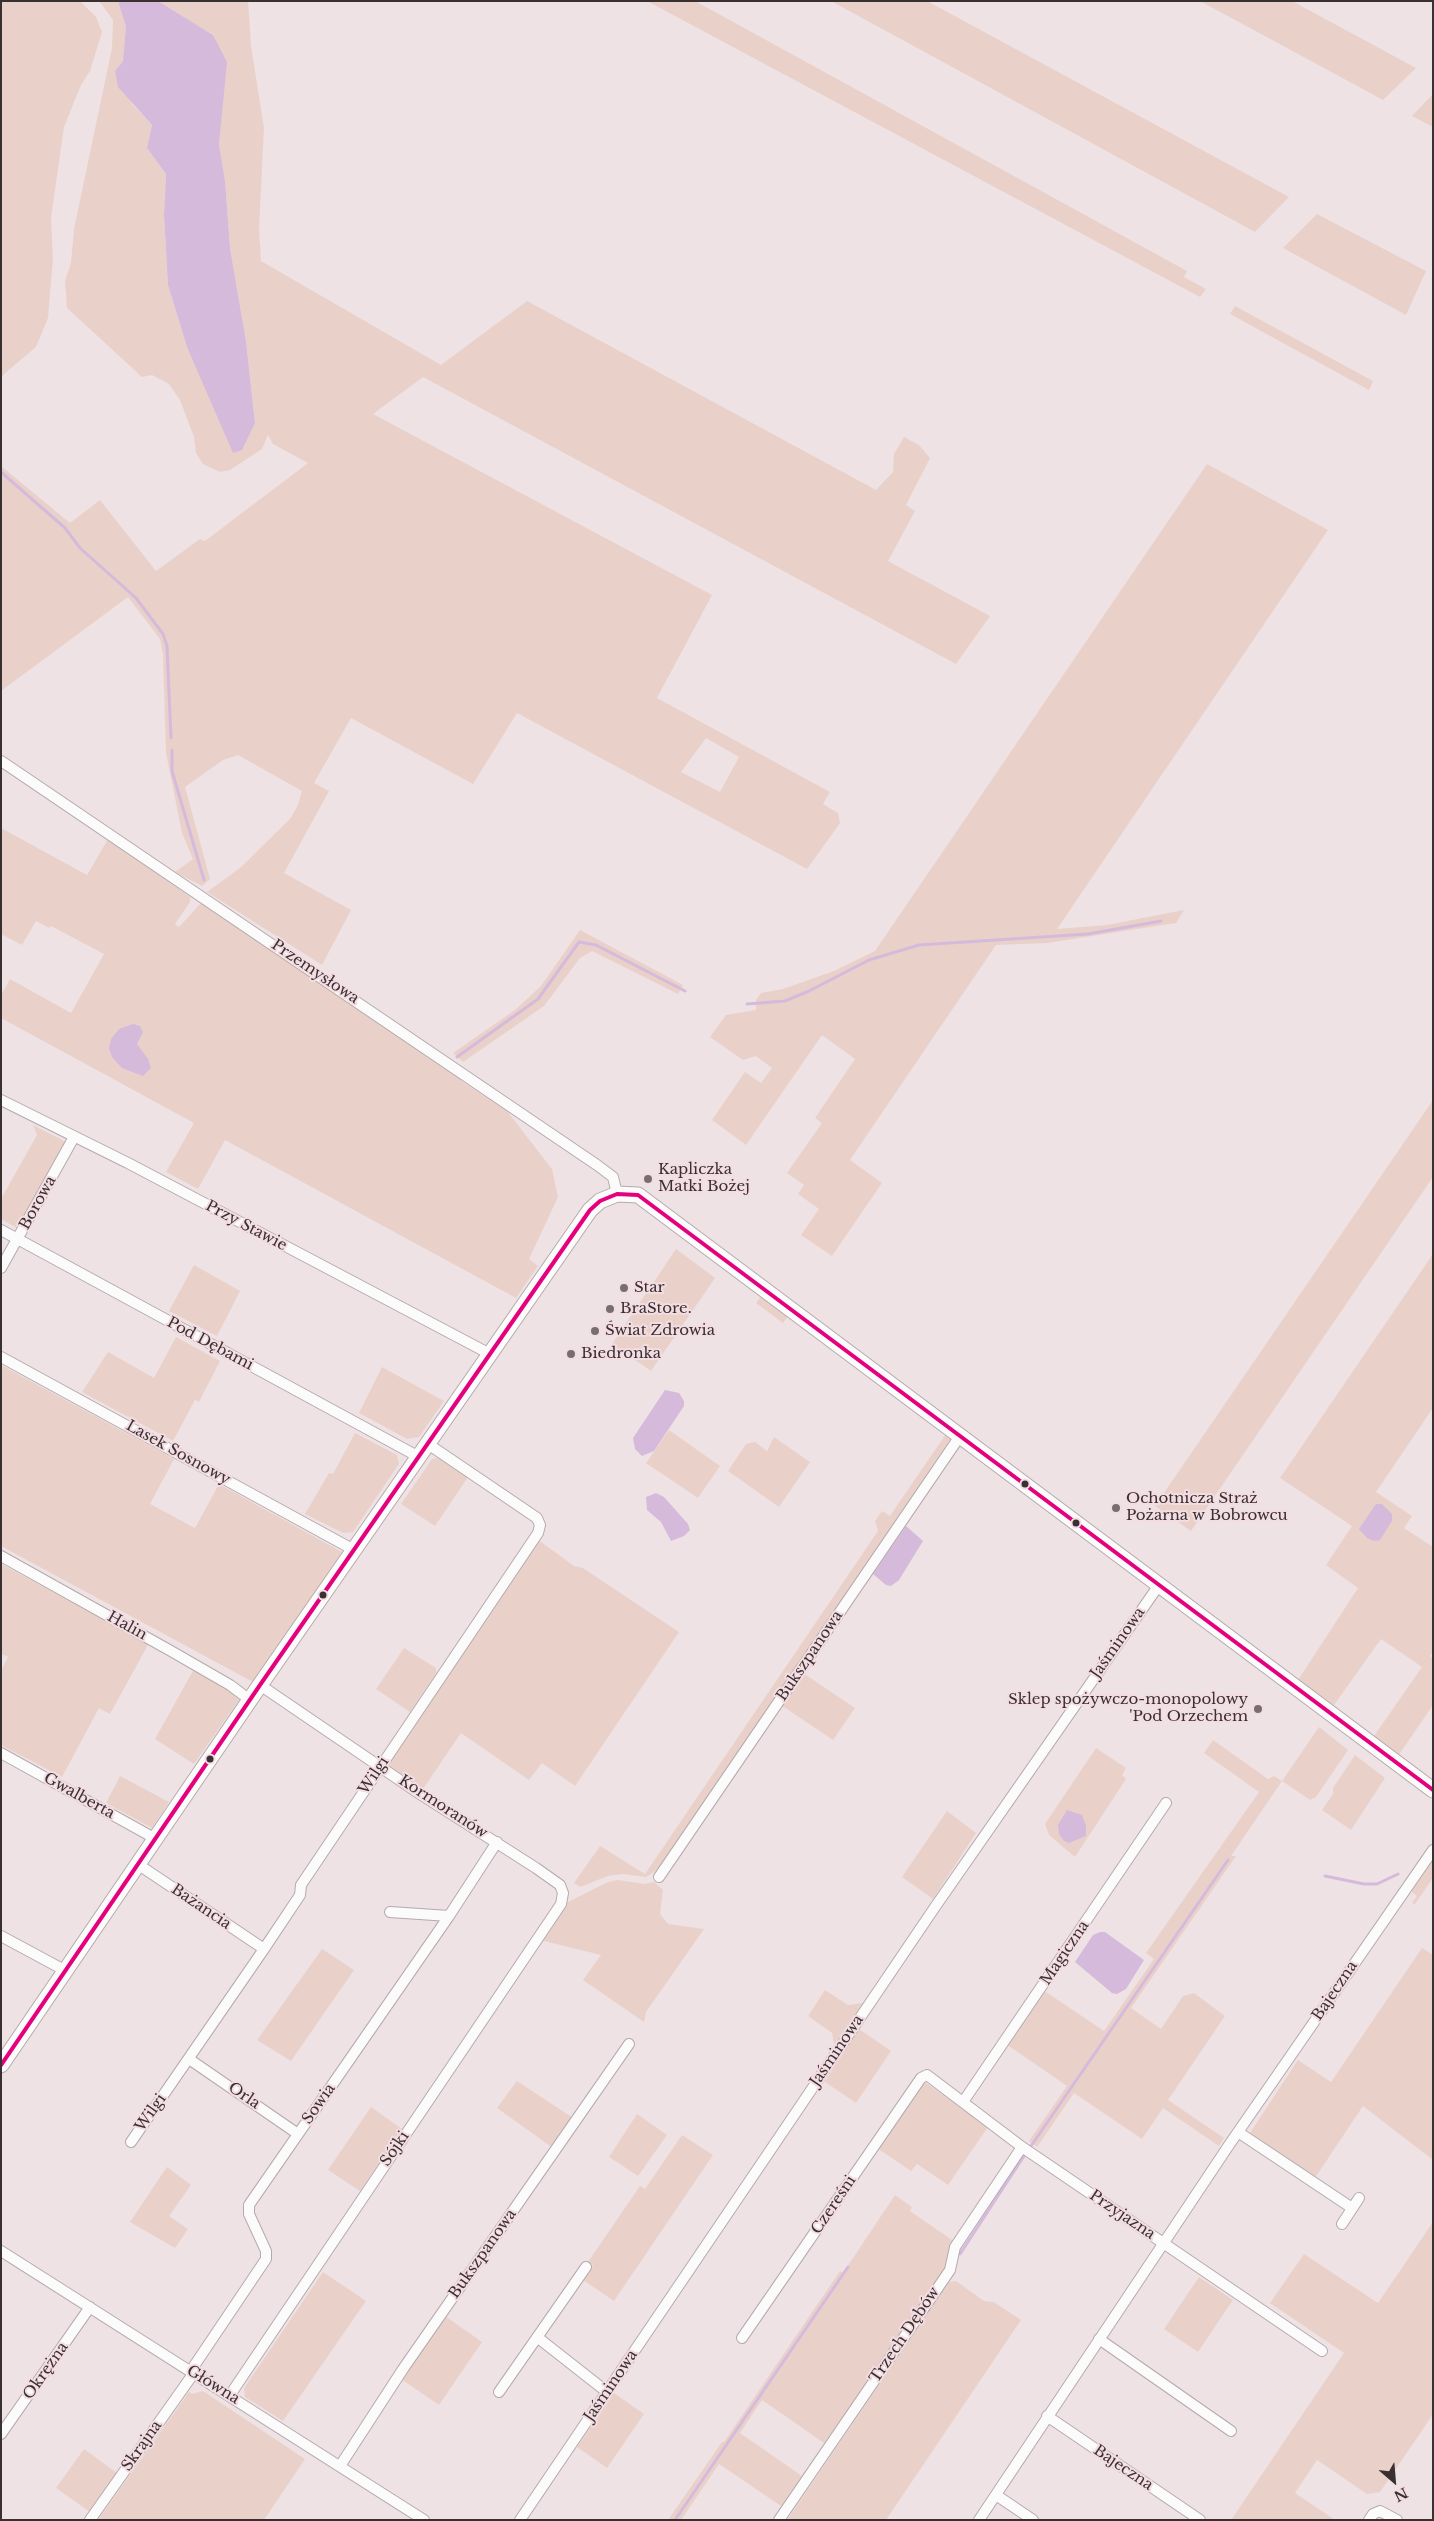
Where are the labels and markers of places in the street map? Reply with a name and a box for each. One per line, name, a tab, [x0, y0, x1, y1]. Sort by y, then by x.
place label: Kapliczka Matki Bożej	[658, 1161, 750, 1196]
marker: Kapliczka Matki Bożej	[642, 1173, 654, 1185]
place label: Star	[634, 1279, 665, 1297]
marker: Star	[618, 1282, 630, 1294]
place label: BraStore.	[620, 1300, 692, 1318]
marker: BraStore.	[604, 1303, 616, 1315]
place label: Świat Zdrowia	[605, 1322, 715, 1340]
marker: Świat Zdrowia	[589, 1325, 601, 1337]
place label: Biedronka	[581, 1345, 661, 1363]
marker: Biedronka	[565, 1348, 577, 1360]
unlabelled marker	[1020, 1479, 1030, 1489]
place label: Ochotnicza Straż Pożarna w Bobrowcu	[1126, 1490, 1288, 1525]
marker: Ochotnicza Straż Pożarna w Bobrowcu	[1110, 1502, 1122, 1514]
unlabelled marker	[1071, 1518, 1081, 1528]
unlabelled marker	[318, 1590, 328, 1600]
place label: Sklep spożywczo-monopolowy 'Pod Orzechem	[1008, 1691, 1248, 1726]
marker: Sklep spożywczo-monopolowy 'Pod Orzechem	[1252, 1703, 1264, 1715]
unlabelled marker	[205, 1754, 215, 1764]

